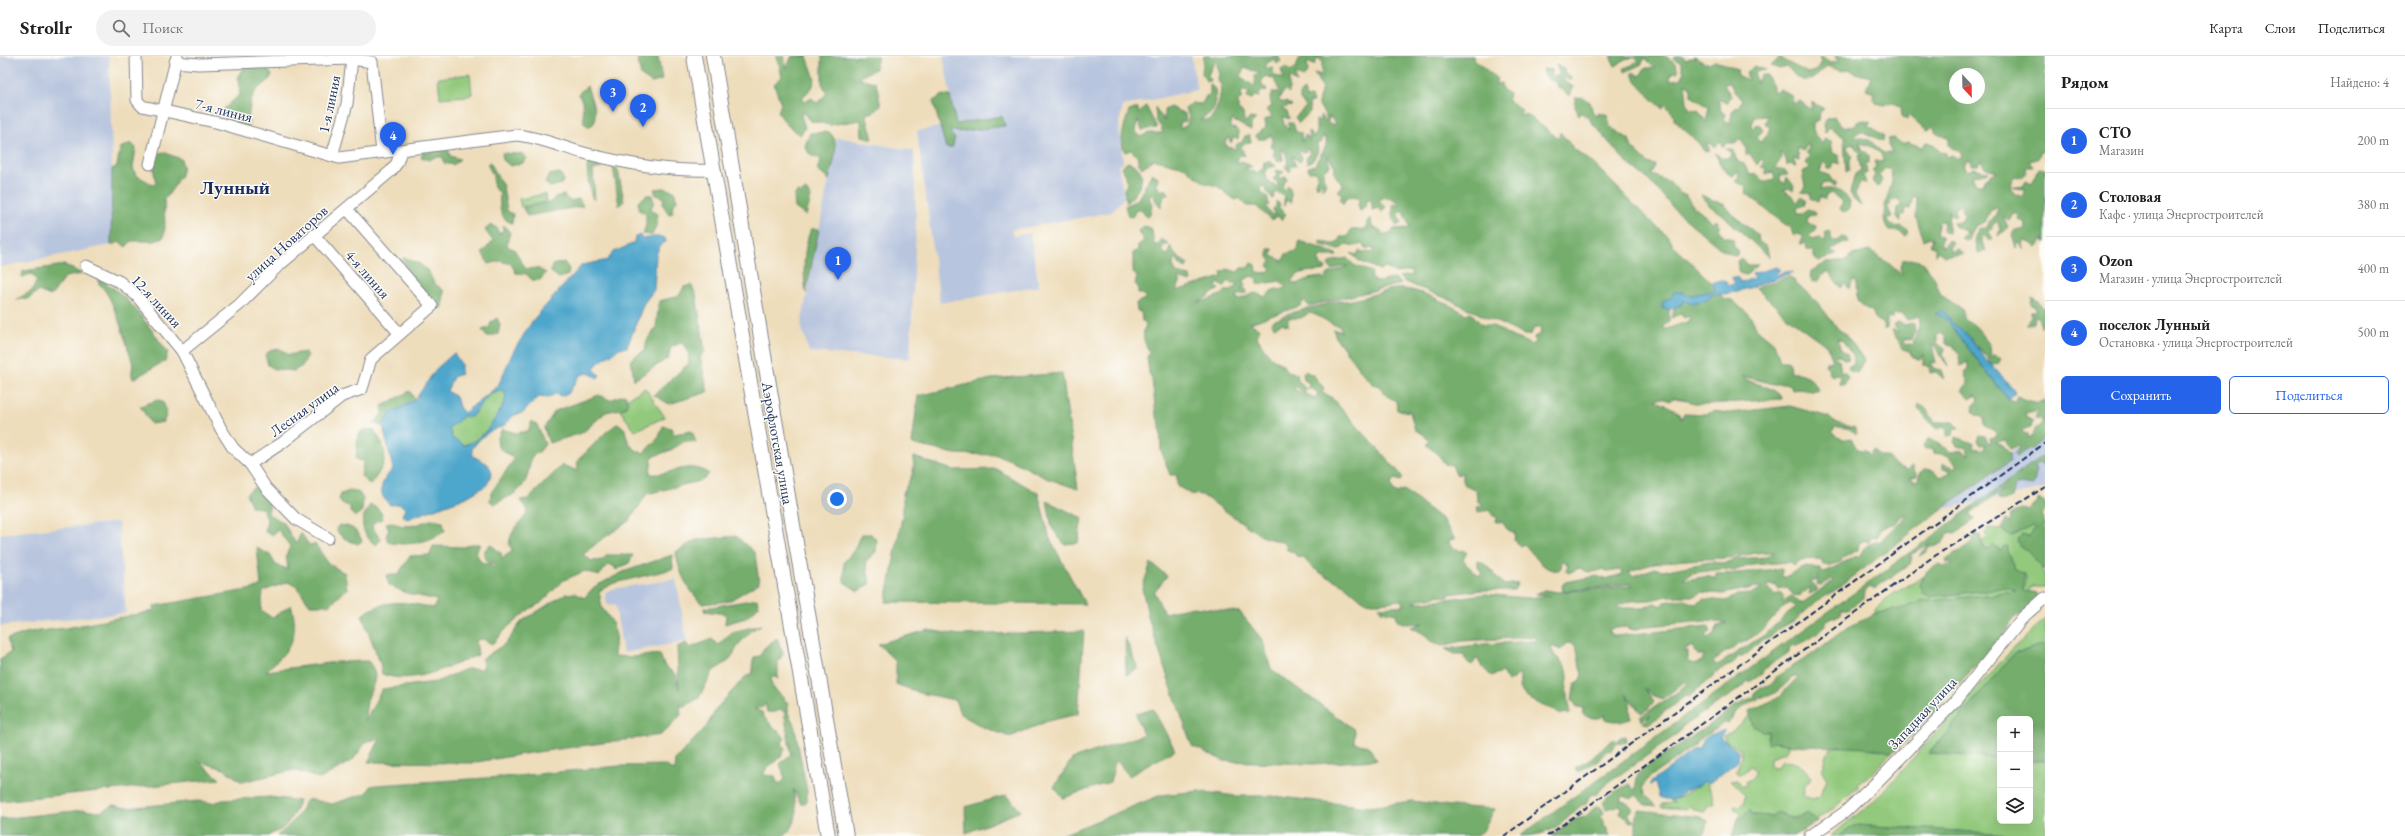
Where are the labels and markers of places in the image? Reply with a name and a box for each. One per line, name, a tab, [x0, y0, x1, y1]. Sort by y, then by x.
pin: 3	[600, 79, 626, 112]
pin: 2	[630, 94, 656, 127]
pin: 4	[380, 122, 406, 155]
pin: 1	[825, 247, 851, 280]

